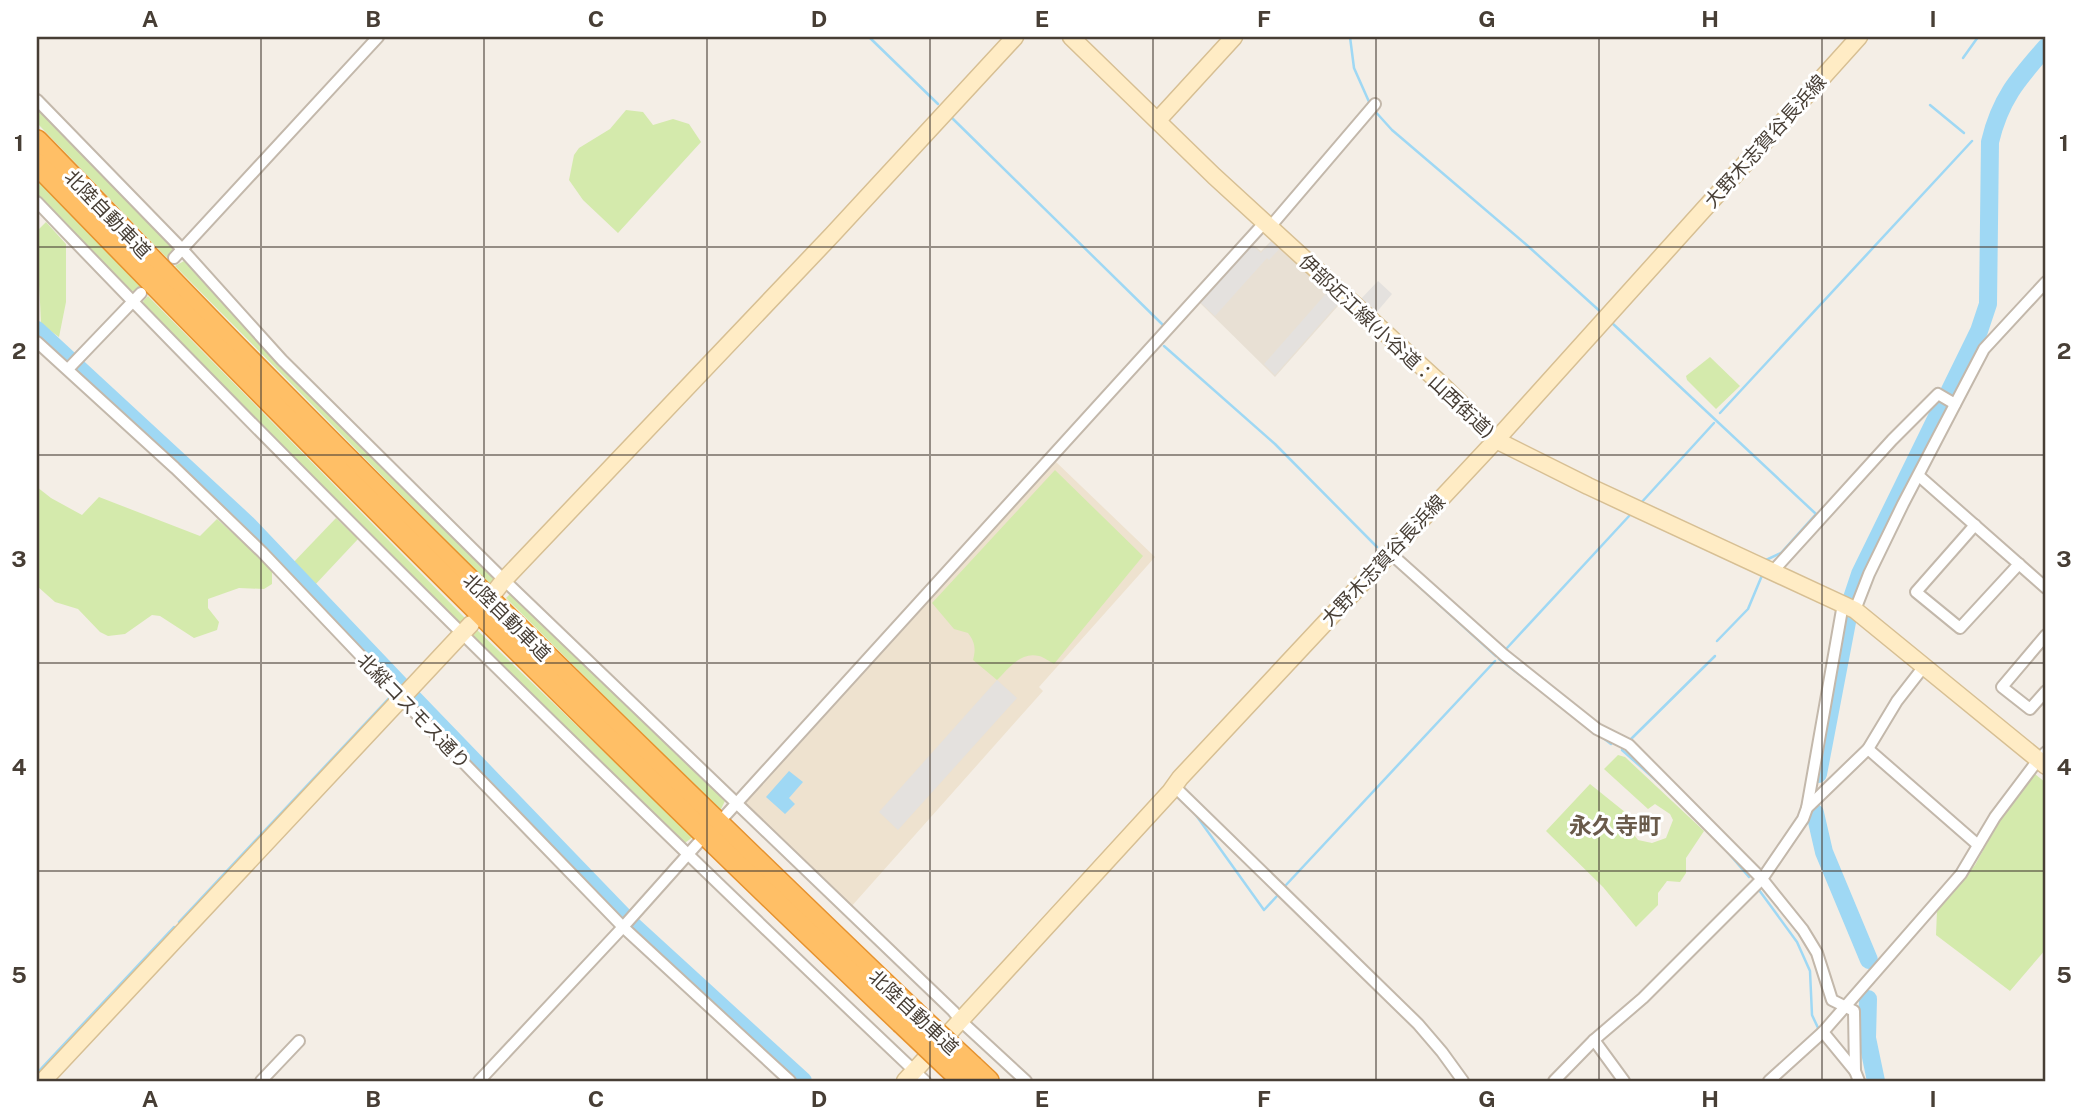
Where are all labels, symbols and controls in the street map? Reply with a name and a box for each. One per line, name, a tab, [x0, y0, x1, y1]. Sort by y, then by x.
text: A	[142, 5, 159, 32]
text: B	[365, 5, 381, 32]
text: C	[588, 5, 604, 32]
text: D	[811, 5, 827, 32]
text: E	[1035, 5, 1049, 32]
text: F	[1257, 5, 1271, 32]
text: G	[1478, 5, 1496, 32]
text: H	[1701, 5, 1719, 32]
text: I	[1929, 5, 1937, 32]
street label: 大野木志賀谷長浜線	[1700, 70, 1830, 212]
text: 1	[14, 129, 24, 156]
text: 1	[2059, 129, 2069, 156]
street label: 北陸自動車道	[60, 165, 156, 263]
street label: 伊部近江線(小谷道：山西街道)	[1295, 250, 1499, 442]
text: 2	[12, 337, 26, 364]
text: 2	[2057, 337, 2071, 364]
street label: 大野木志賀谷長浜線	[1317, 490, 1449, 630]
text: 3	[11, 545, 27, 572]
text: 3	[2056, 545, 2072, 572]
street label: 北陸自動車道	[459, 569, 555, 665]
street label: 北縦コスモス通り	[353, 649, 475, 773]
text: 4	[11, 753, 27, 780]
text: 4	[2056, 753, 2072, 780]
district label: 永久寺町	[1569, 812, 1661, 839]
text: 5	[11, 961, 27, 988]
text: 5	[2056, 961, 2072, 988]
street label: 北陸自動車道	[865, 965, 963, 1059]
text: A	[142, 1085, 159, 1112]
text: B	[365, 1085, 381, 1112]
text: C	[588, 1085, 604, 1112]
text: D	[811, 1085, 827, 1112]
text: E	[1035, 1085, 1049, 1112]
text: F	[1257, 1085, 1271, 1112]
text: G	[1478, 1085, 1496, 1112]
text: H	[1701, 1085, 1719, 1112]
text: I	[1929, 1085, 1937, 1112]

